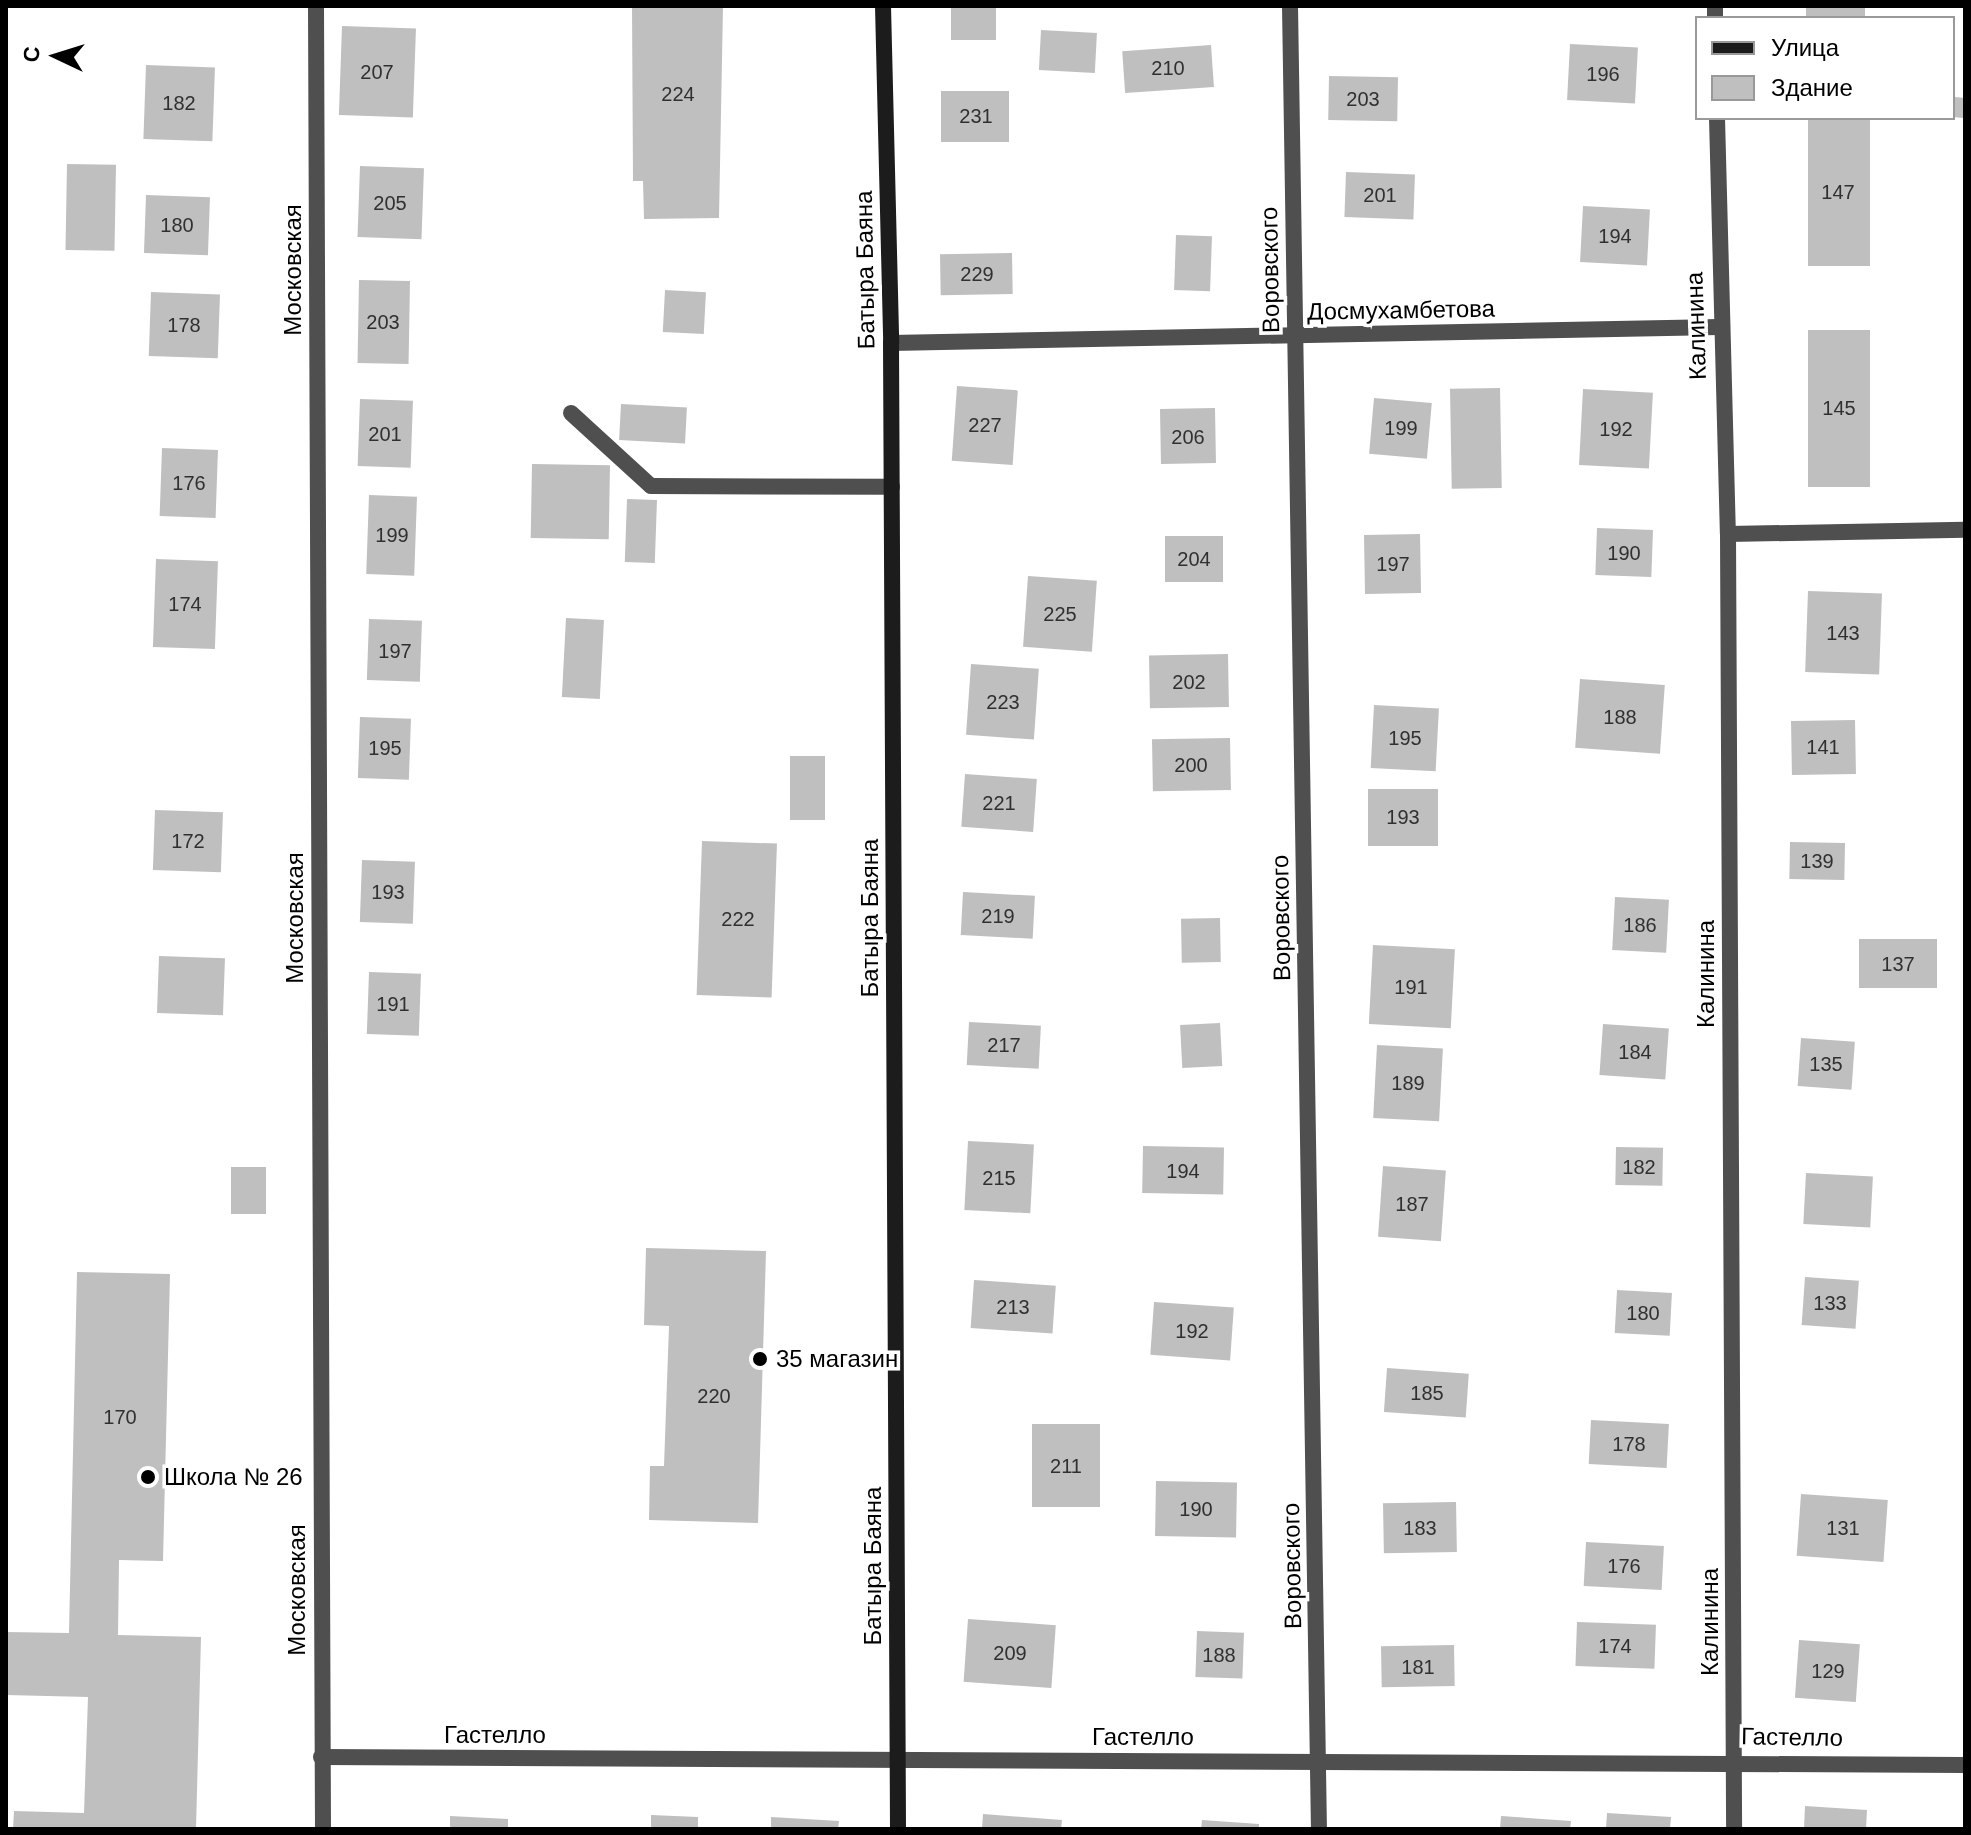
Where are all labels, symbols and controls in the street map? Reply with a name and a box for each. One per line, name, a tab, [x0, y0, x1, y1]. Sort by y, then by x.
north arrow	[16, 16, 96, 96]
legend	[1695, 16, 1955, 120]
text: Улица	[1771, 34, 1839, 61]
text: С	[19, 46, 45, 63]
house number: 210	[1151, 56, 1185, 80]
house number: 207	[360, 60, 394, 84]
house number: 196	[1586, 62, 1620, 86]
text: Здание	[1771, 74, 1853, 101]
house number: 224	[661, 82, 695, 106]
house number: 203	[1346, 87, 1380, 111]
house number: 182	[162, 91, 196, 115]
house number: 231	[959, 104, 993, 128]
house number: 147	[1821, 180, 1855, 204]
house number: 201	[1363, 183, 1397, 207]
street label: Батыра Баяна	[849, 190, 881, 350]
house number: 205	[373, 191, 407, 215]
street label: Московская	[279, 204, 307, 336]
street label: Воровского	[1255, 207, 1285, 333]
house number: 180	[160, 213, 194, 237]
house number: 194	[1598, 224, 1632, 248]
house number: 229	[960, 262, 994, 286]
street label: Калинина	[1680, 272, 1712, 380]
street label: Досмухамбетова	[1307, 294, 1495, 326]
house number: 203	[366, 310, 400, 334]
house number: 178	[167, 313, 201, 337]
house number: 145	[1822, 396, 1856, 420]
house number: 227	[968, 413, 1002, 437]
house number: 199	[1384, 416, 1418, 440]
house number: 192	[1599, 417, 1633, 441]
house number: 201	[368, 422, 402, 446]
house number: 206	[1171, 425, 1205, 449]
house number: 176	[172, 471, 206, 495]
house number: 199	[375, 523, 409, 547]
house number: 190	[1607, 541, 1641, 565]
house number: 204	[1177, 547, 1211, 571]
house number: 197	[1376, 552, 1410, 576]
house number: 174	[168, 592, 202, 616]
house number: 225	[1043, 602, 1077, 626]
house number: 143	[1826, 621, 1860, 645]
house number: 197	[378, 639, 412, 663]
house number: 202	[1172, 670, 1206, 694]
house number: 223	[986, 690, 1020, 714]
house number: 188	[1603, 705, 1637, 729]
house number: 195	[1388, 726, 1422, 750]
house number: 141	[1806, 735, 1840, 759]
house number: 195	[368, 736, 402, 760]
house number: 200	[1174, 753, 1208, 777]
house number: 221	[982, 791, 1016, 815]
house number: 193	[1386, 805, 1420, 829]
house number: 172	[171, 829, 205, 853]
street label: Батыра Баяна	[856, 839, 884, 997]
house number: 139	[1800, 849, 1834, 873]
street label: Московская	[281, 852, 309, 984]
street label: Воровского	[1266, 855, 1296, 981]
house number: 193	[371, 880, 405, 904]
house number: 219	[981, 904, 1015, 928]
house number: 222	[721, 907, 755, 931]
house number: 186	[1623, 913, 1657, 937]
street label: Калинина	[1692, 920, 1720, 1028]
house number: 137	[1881, 952, 1915, 976]
house number: 191	[1394, 975, 1428, 999]
house number: 191	[376, 992, 410, 1016]
house number: 217	[987, 1033, 1021, 1057]
house number: 184	[1618, 1040, 1652, 1064]
house number: 135	[1809, 1052, 1843, 1076]
house number: 189	[1391, 1071, 1425, 1095]
house number: 182	[1622, 1155, 1656, 1179]
house number: 194	[1166, 1159, 1200, 1183]
house number: 215	[982, 1166, 1016, 1190]
house number: 187	[1395, 1192, 1429, 1216]
house number: 133	[1813, 1291, 1847, 1315]
house number: 213	[996, 1295, 1030, 1319]
house number: 180	[1626, 1301, 1660, 1325]
house number: 192	[1175, 1319, 1209, 1343]
place label: 35 магазин	[776, 1345, 898, 1373]
marker: 35 магазин	[751, 1350, 769, 1368]
house number: 185	[1410, 1381, 1444, 1405]
house number: 220	[697, 1384, 731, 1408]
house number: 170	[103, 1405, 137, 1429]
house number: 178	[1612, 1432, 1646, 1456]
house number: 211	[1050, 1454, 1082, 1478]
place label: Школа № 26	[164, 1463, 303, 1491]
marker: Школа № 26	[139, 1468, 157, 1486]
street label: Батыра Баяна	[859, 1487, 887, 1645]
house number: 190	[1179, 1497, 1213, 1521]
street label: Воровского	[1277, 1503, 1307, 1629]
house number: 183	[1403, 1516, 1437, 1540]
house number: 131	[1826, 1516, 1860, 1540]
street label: Московская	[283, 1524, 311, 1656]
house number: 176	[1607, 1554, 1641, 1578]
street label: Калинина	[1696, 1568, 1724, 1676]
house number: 174	[1598, 1634, 1632, 1658]
house number: 209	[993, 1641, 1027, 1665]
house number: 188	[1202, 1643, 1236, 1667]
house number: 181	[1401, 1655, 1435, 1679]
house number: 129	[1811, 1659, 1845, 1683]
street label: Гастелло	[444, 1721, 546, 1749]
street label: Гастелло	[1741, 1722, 1843, 1752]
street label: Гастелло	[1092, 1723, 1194, 1751]

